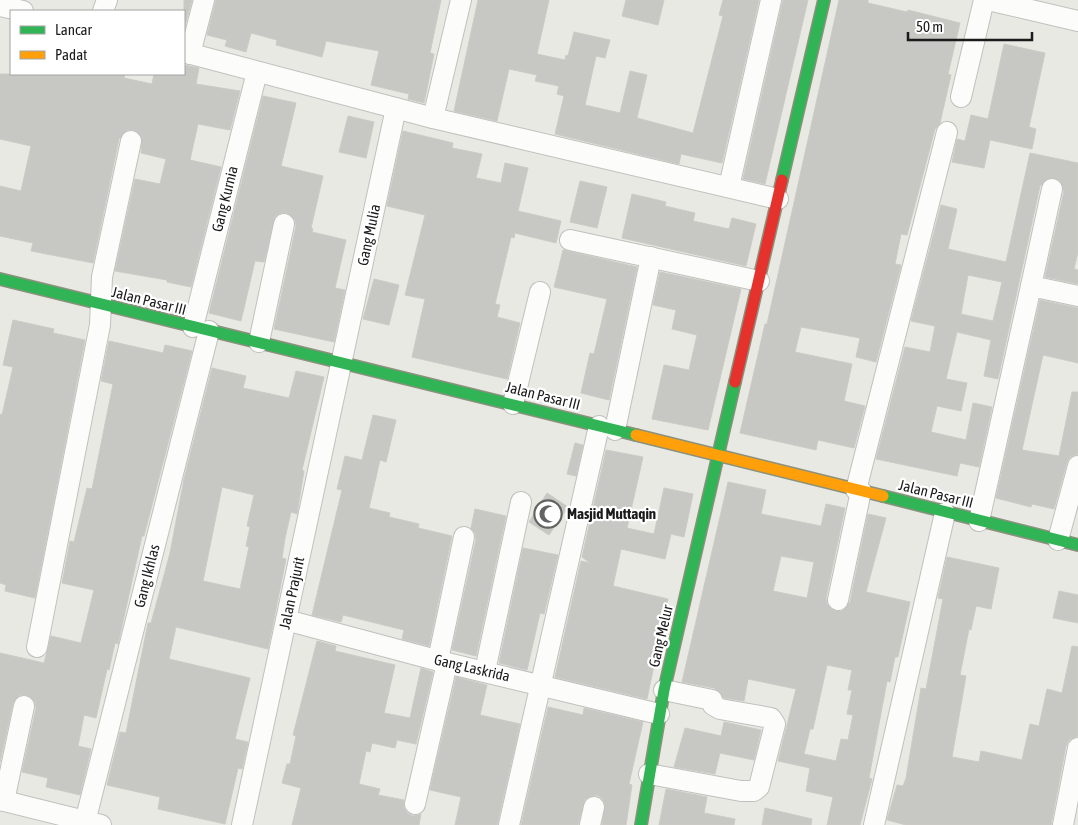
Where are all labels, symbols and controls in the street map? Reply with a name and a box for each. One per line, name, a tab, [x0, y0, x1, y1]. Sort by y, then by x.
legend	[10, 10, 185, 75]
scale bar	[908, 10, 1032, 42]
text: 50 m	[916, 18, 943, 35]
text: Lancar	[55, 21, 93, 38]
text: Padat	[55, 46, 87, 63]
street label: Gang Kurnia	[208, 164, 241, 234]
street label: Gang Mulia	[354, 203, 383, 267]
street label: Jalan Pasar III	[110, 283, 188, 318]
street label: Jalan Pasar III	[504, 378, 582, 413]
street label: Jalan Pasar III	[897, 476, 975, 511]
mosque icon: Masjid Muttaqin	[533, 499, 563, 529]
place label: Masjid Muttaqin	[567, 505, 656, 522]
street label: Gang Ikhlas	[130, 542, 163, 609]
street label: Jalan Prajurit	[276, 555, 307, 631]
street label: Gang Melur	[645, 603, 676, 669]
street label: Gang Laskrida	[433, 651, 512, 684]

